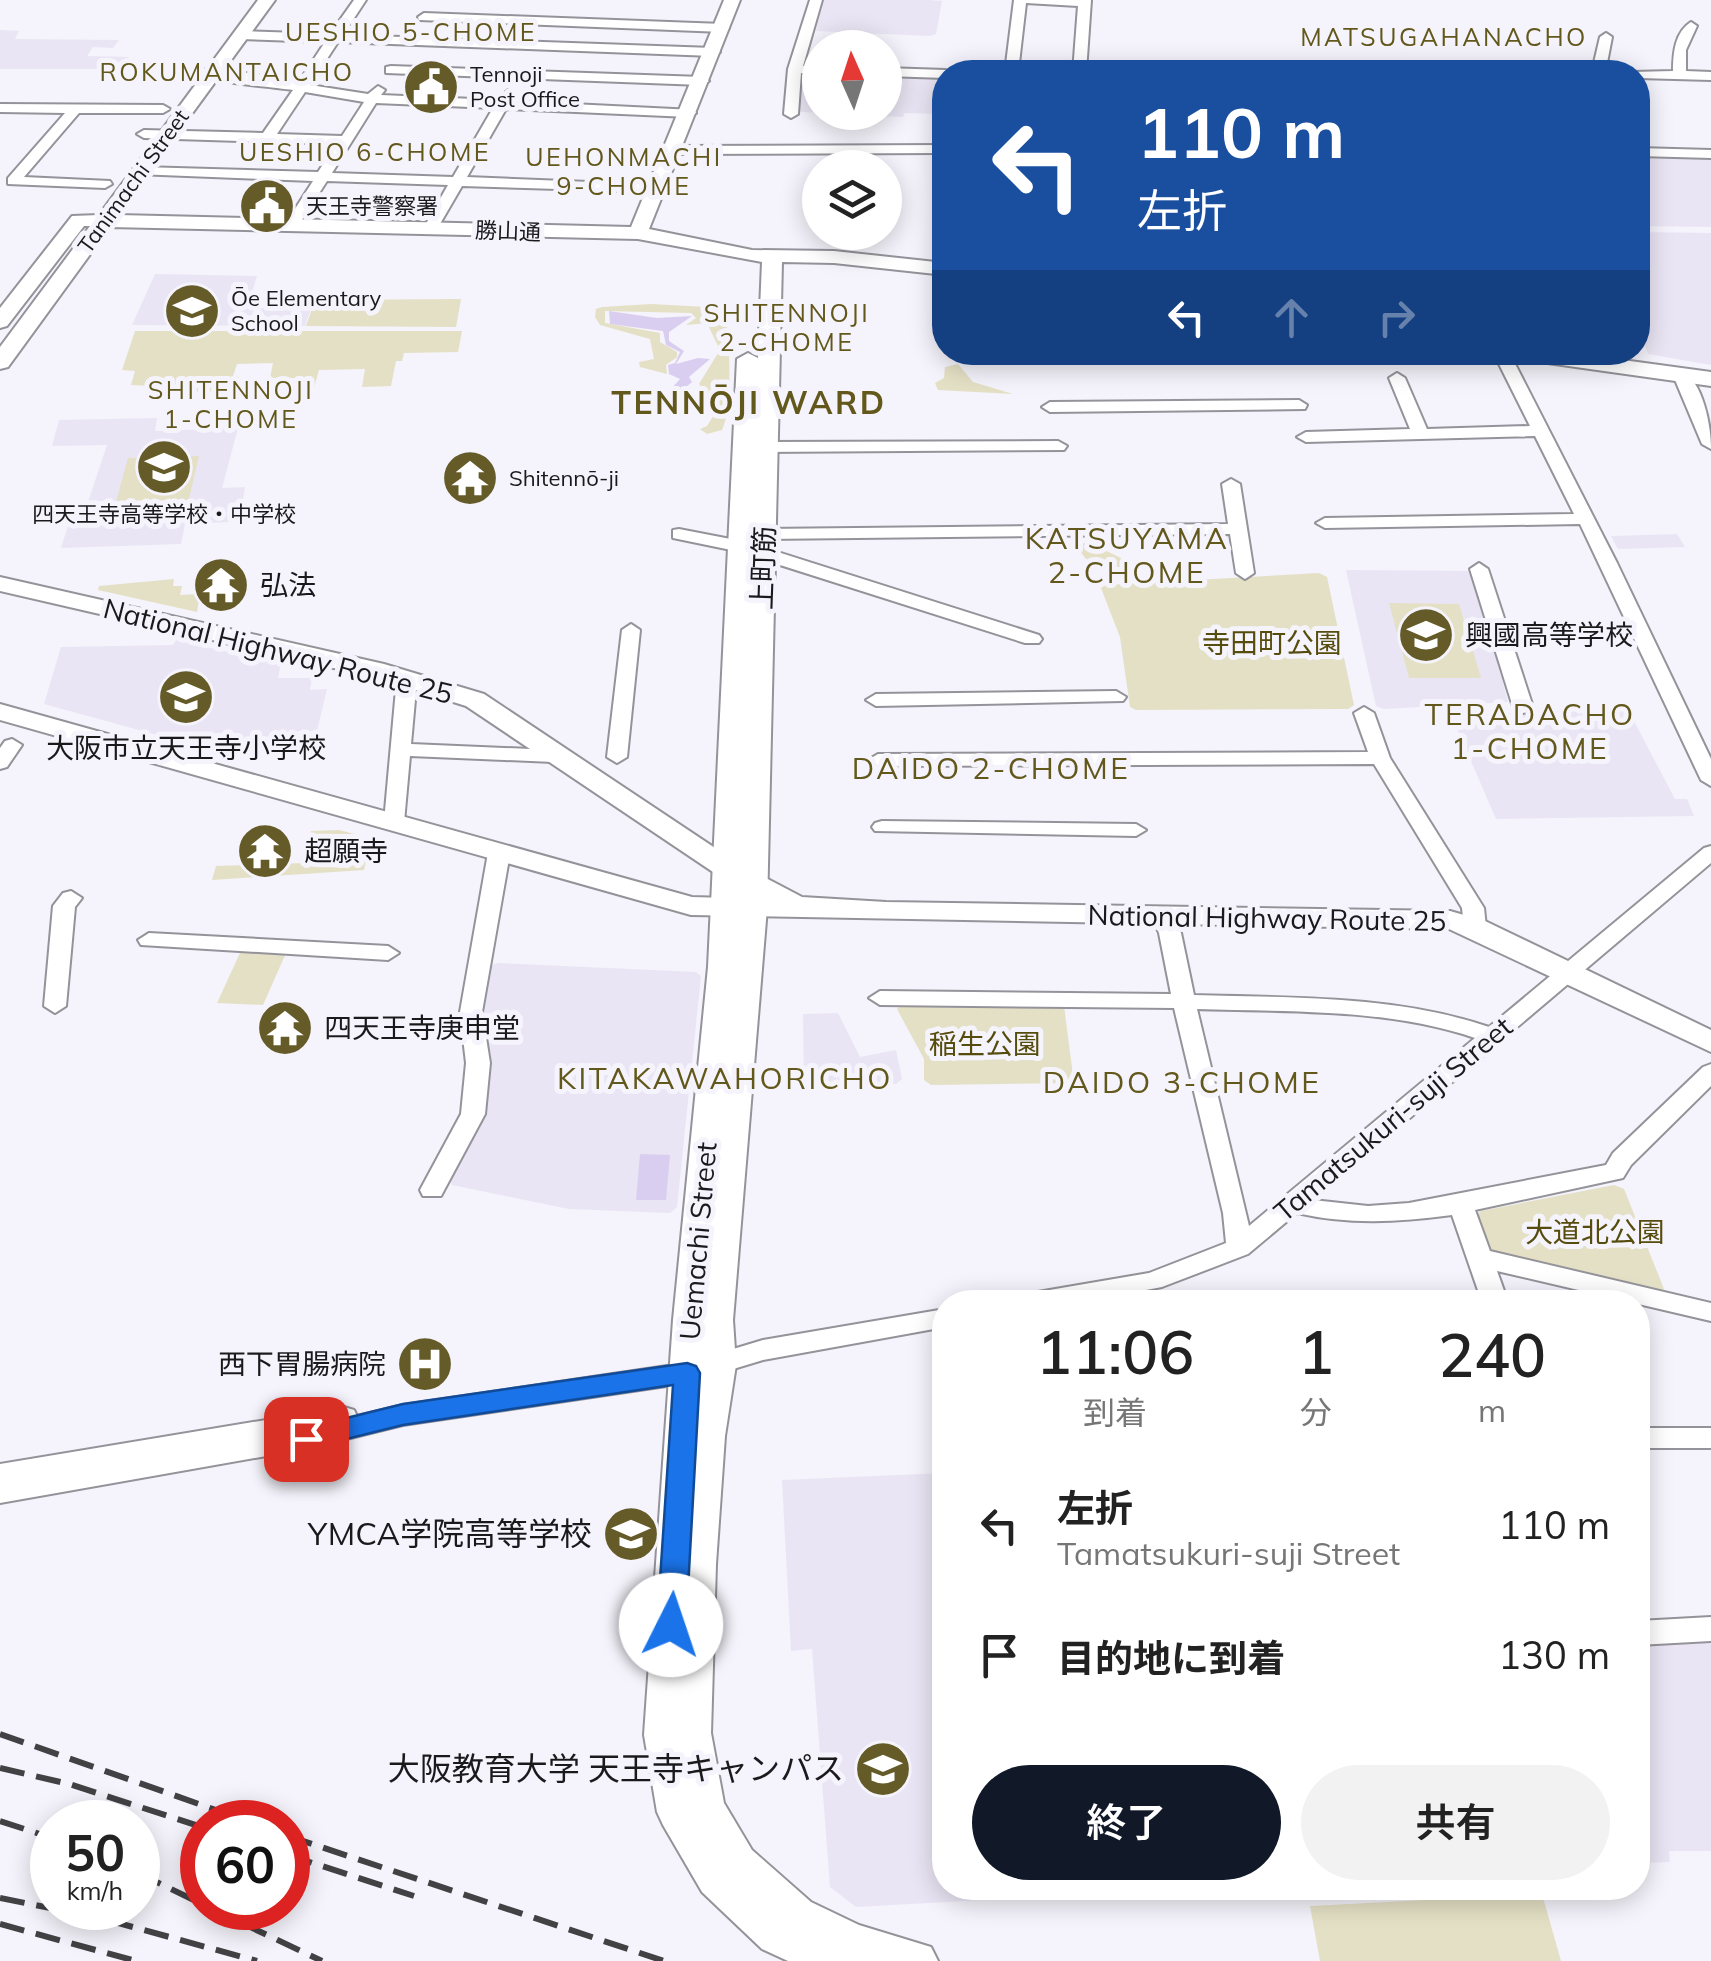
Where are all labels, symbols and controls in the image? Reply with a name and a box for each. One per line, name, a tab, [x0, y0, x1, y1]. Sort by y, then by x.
district label: UESHIO 5-CHOME	[285, 16, 537, 47]
district label: MATSUGAHANACHO	[1300, 21, 1588, 52]
north arrow	[802, 30, 902, 130]
map controls	[802, 30, 902, 250]
district label: ROKUMANTAICHO	[100, 56, 354, 87]
public building icon: Tennoji Post Office	[401, 57, 461, 117]
place label: Tennoji Post Office	[470, 60, 580, 113]
text: 110 m	[1137, 88, 1345, 176]
icon: left	[972, 100, 1102, 230]
street label: Tanimachi Street	[71, 103, 195, 258]
district label: UESHIO 6-CHOME	[239, 136, 491, 167]
district label: UEHONMACHI 9-CHOME	[525, 141, 723, 201]
button: layers	[802, 150, 902, 250]
public building icon: 天王寺警察署	[237, 176, 297, 236]
text: 左折	[1137, 182, 1227, 238]
place label: 天王寺警察署	[306, 192, 438, 220]
street label: 勝山通	[475, 216, 541, 246]
school or university icon: Ōe Elementary School	[162, 281, 222, 341]
place label: Ōe Elementary School	[231, 284, 382, 337]
icon: left	[1159, 290, 1214, 345]
icon: ahead	[1264, 290, 1319, 345]
icon: right	[1369, 290, 1424, 345]
district label: SHITENNOJI 2-CHOME	[704, 297, 870, 357]
district label: SHITENNOJI 1-CHOME	[148, 374, 314, 434]
district label: TENNŌJI WARD	[611, 382, 887, 422]
school or university icon: 四天王寺高等学校・中学校	[134, 437, 194, 497]
temple icon: Shitennō-ji	[440, 448, 500, 508]
place label: Shitennō-ji	[509, 464, 619, 492]
place label: 四天王寺高等学校・中学校	[32, 500, 296, 528]
district label: KATSUYAMA 2-CHOME	[1025, 519, 1229, 591]
street label: 上町筋	[744, 525, 781, 611]
temple icon: 弘法	[191, 555, 251, 615]
place label: 弘法	[260, 567, 316, 602]
street label: National Highway Route 25	[100, 590, 456, 711]
school or university icon: 興國高等学校	[1396, 605, 1456, 665]
place label: 興國高等学校	[1465, 617, 1633, 652]
park label: 寺田町公園	[1202, 625, 1342, 660]
school or university icon: 大阪市立天王寺小学校	[156, 667, 216, 727]
district label: TERADACHO 1-CHOME	[1424, 695, 1636, 767]
place label: 大阪市立天王寺小学校	[46, 730, 326, 765]
district label: DAIDO 2-CHOME	[852, 749, 1130, 787]
temple icon: 超願寺	[235, 821, 295, 881]
place label: 超願寺	[304, 833, 388, 868]
street label: National Highway Route 25	[1087, 897, 1447, 938]
temple icon: 四天王寺庚申堂	[255, 998, 315, 1058]
street label: Tamatsukuri-suji Street	[1266, 1009, 1519, 1229]
place label: 四天王寺庚申堂	[324, 1010, 520, 1045]
park label: 稲生公園	[929, 1026, 1041, 1061]
district label: KITAKAWAHORICHO	[557, 1059, 893, 1097]
district label: DAIDO 3-CHOME	[1043, 1063, 1321, 1101]
street label: Uemachi Street	[671, 1140, 724, 1341]
park label: 大道北公園	[1525, 1214, 1665, 1249]
text: 11:06	[1036, 1314, 1194, 1389]
text: 1	[1298, 1314, 1334, 1389]
text: 240	[1438, 1317, 1546, 1392]
hospital icon: 西下胃腸病院	[395, 1334, 455, 1394]
place label: 西下胃腸病院	[218, 1346, 386, 1381]
text: m	[1478, 1390, 1506, 1430]
text: 到着	[1083, 1392, 1147, 1432]
text: 分	[1300, 1392, 1332, 1432]
pin	[264, 1397, 349, 1482]
icon: arrive	[279, 1412, 334, 1467]
text: 左折	[1057, 1484, 1133, 1532]
icon: left	[972, 1498, 1027, 1553]
text: 110 m	[1498, 1501, 1610, 1549]
school or university icon: YMCA学院高等学校	[601, 1504, 661, 1564]
place label: YMCA学院高等学校	[307, 1513, 592, 1553]
text: Tamatsukuri-suji Street	[1057, 1533, 1400, 1573]
position arrow	[619, 1573, 723, 1677]
icon: arrive	[972, 1628, 1027, 1683]
text: 130 m	[1498, 1631, 1610, 1679]
text: 目的地に到着	[1057, 1634, 1285, 1682]
school or university icon: 大阪教育大学 天王寺キャンパス	[853, 1739, 913, 1799]
place label: 大阪教育大学 天王寺キャンパス	[388, 1748, 844, 1788]
button: 終了	[972, 1765, 1281, 1880]
button: 共有	[1301, 1765, 1610, 1880]
speed limit sign: 60	[180, 1800, 310, 1930]
text: 50	[65, 1821, 125, 1884]
text: km/h	[67, 1875, 123, 1906]

